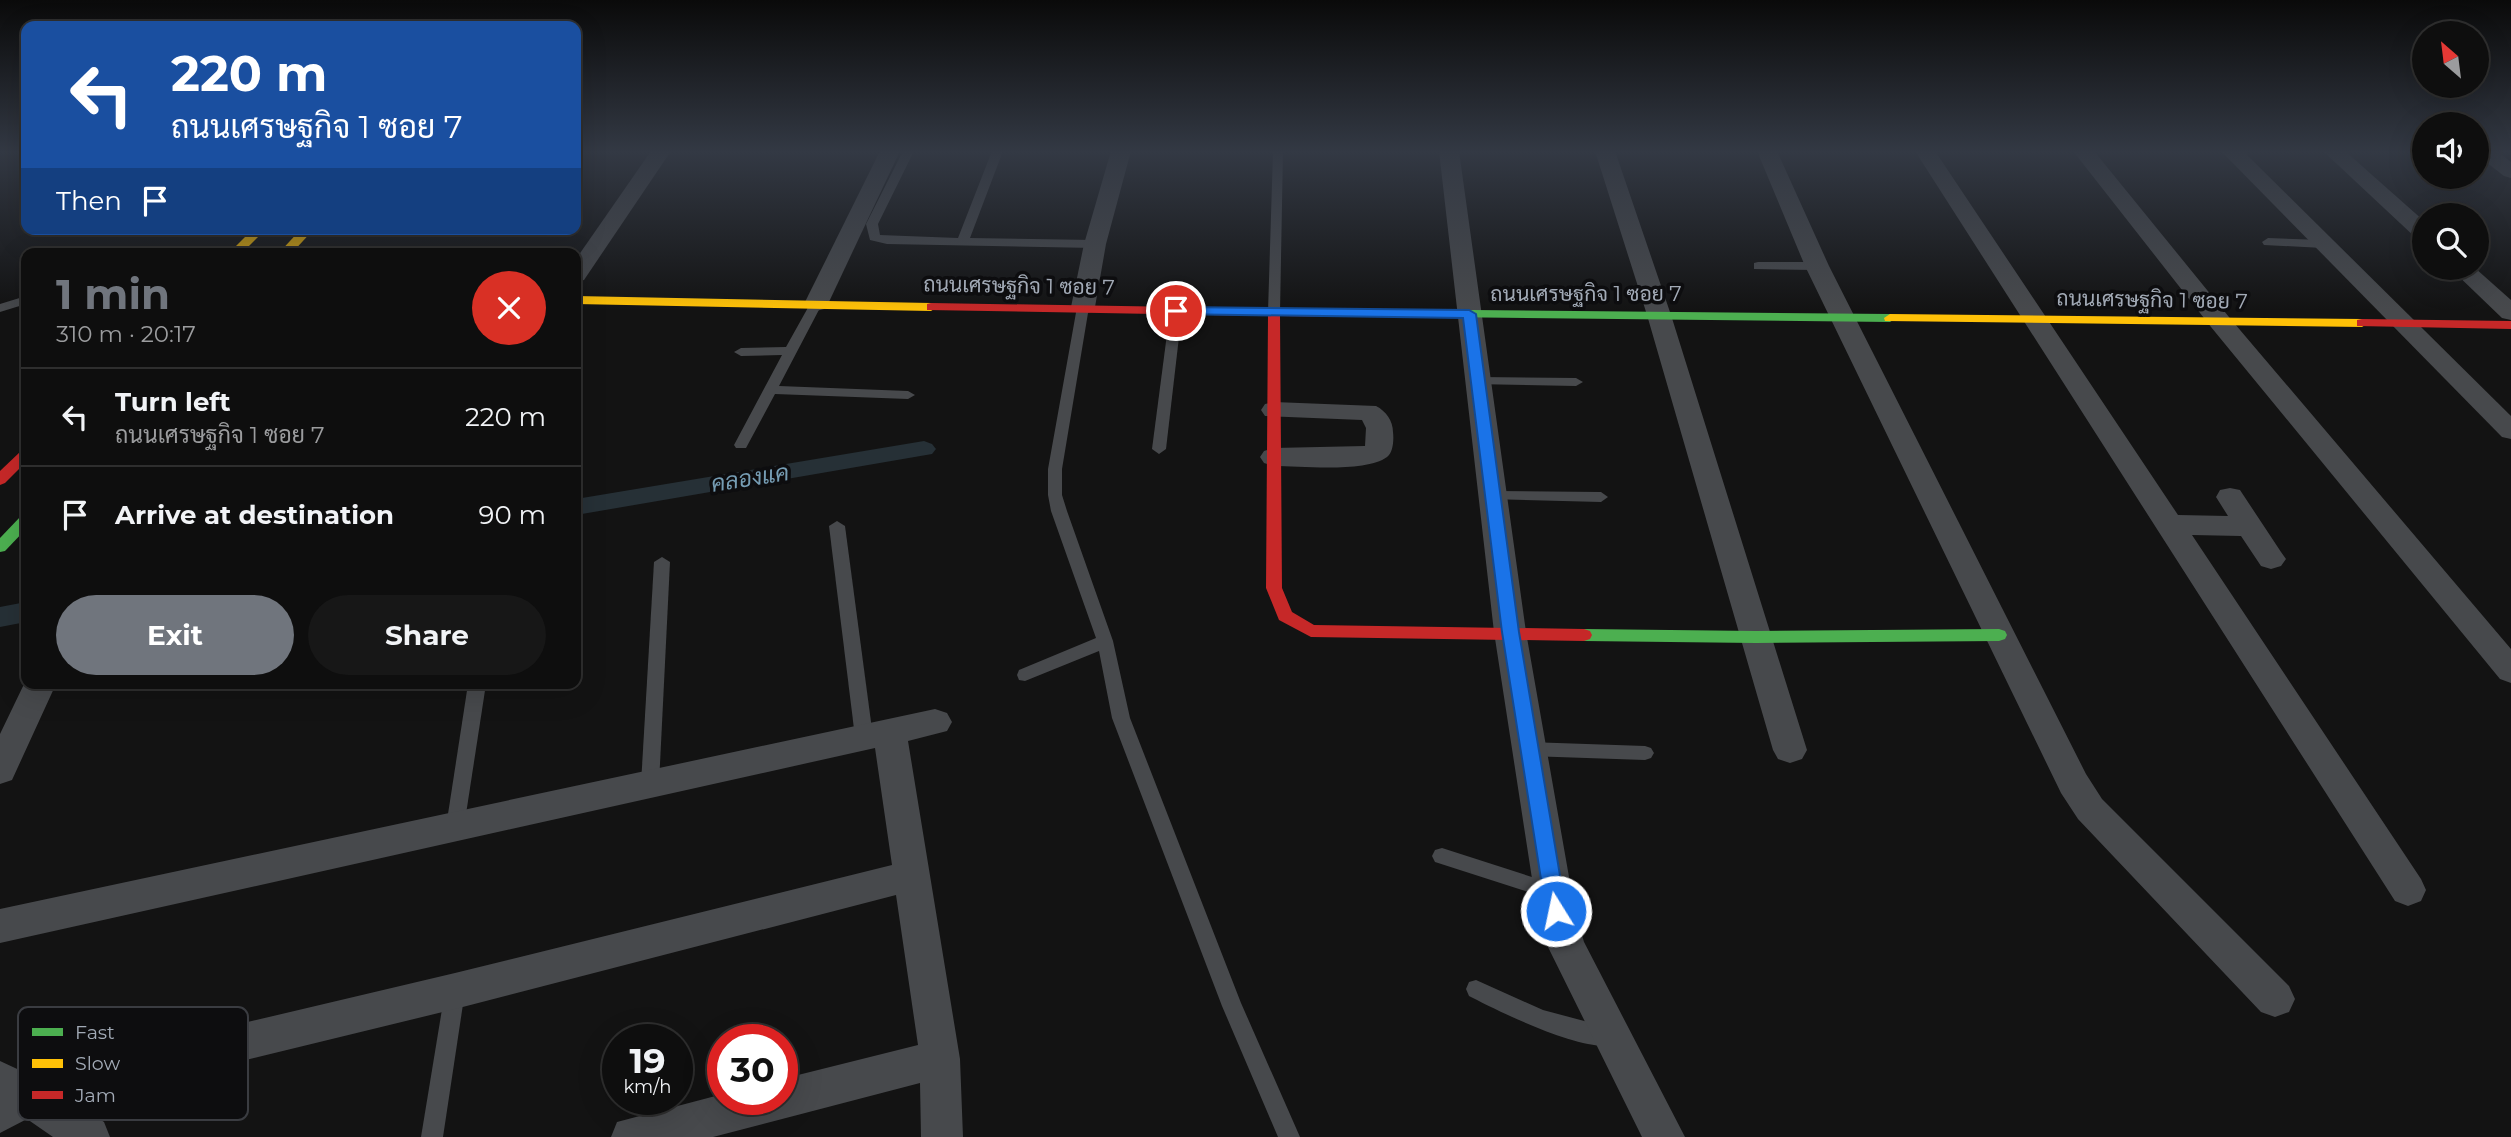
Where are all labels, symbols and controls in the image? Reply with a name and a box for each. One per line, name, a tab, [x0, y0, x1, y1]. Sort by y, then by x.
north arrow	[2412, 21, 2488, 98]
map controls	[2412, 21, 2489, 280]
text: 220 m	[171, 44, 327, 103]
icon: left	[56, 49, 147, 140]
text: ถนนเศรษฐกิจ 1 ซอย 7	[171, 107, 463, 146]
button: sound	[2412, 112, 2489, 189]
icon: arrive	[136, 182, 174, 220]
text: Then	[56, 185, 122, 217]
button: search	[2412, 203, 2489, 280]
text: 1 min	[56, 268, 170, 320]
button: close	[472, 271, 546, 345]
street label: ถนนเศรษฐกิจ 1 ซอย 7	[923, 271, 1115, 301]
pin	[1146, 281, 1206, 341]
street label: ถนนเศรษฐกิจ 1 ซอย 7	[1490, 281, 1682, 307]
street label: ถนนเศรษฐกิจ 1 ซอย 7	[2056, 285, 2248, 315]
icon: arrive	[1157, 292, 1195, 330]
text: 310 m · 20:17	[56, 320, 196, 348]
text: Turn left	[115, 386, 231, 418]
icon: left	[56, 398, 94, 436]
text: 220 m	[465, 401, 546, 433]
text: ถนนเศรษฐกิจ 1 ซอย 7	[115, 421, 325, 449]
water label: คลองแค	[709, 458, 791, 498]
icon: arrive	[56, 496, 94, 534]
text: Arrive at destination	[115, 499, 394, 531]
text: 90 m	[479, 499, 546, 531]
button: Exit	[56, 595, 294, 675]
button: Share	[308, 595, 546, 675]
position arrow	[1519, 874, 1593, 948]
legend	[18, 1007, 248, 1120]
text: Fast	[75, 1021, 115, 1044]
speed limit sign: 30	[707, 1024, 798, 1115]
text: 19	[629, 1039, 666, 1082]
text: Slow	[75, 1052, 120, 1075]
text: km/h	[623, 1076, 672, 1098]
text: Jam	[74, 1084, 116, 1107]

